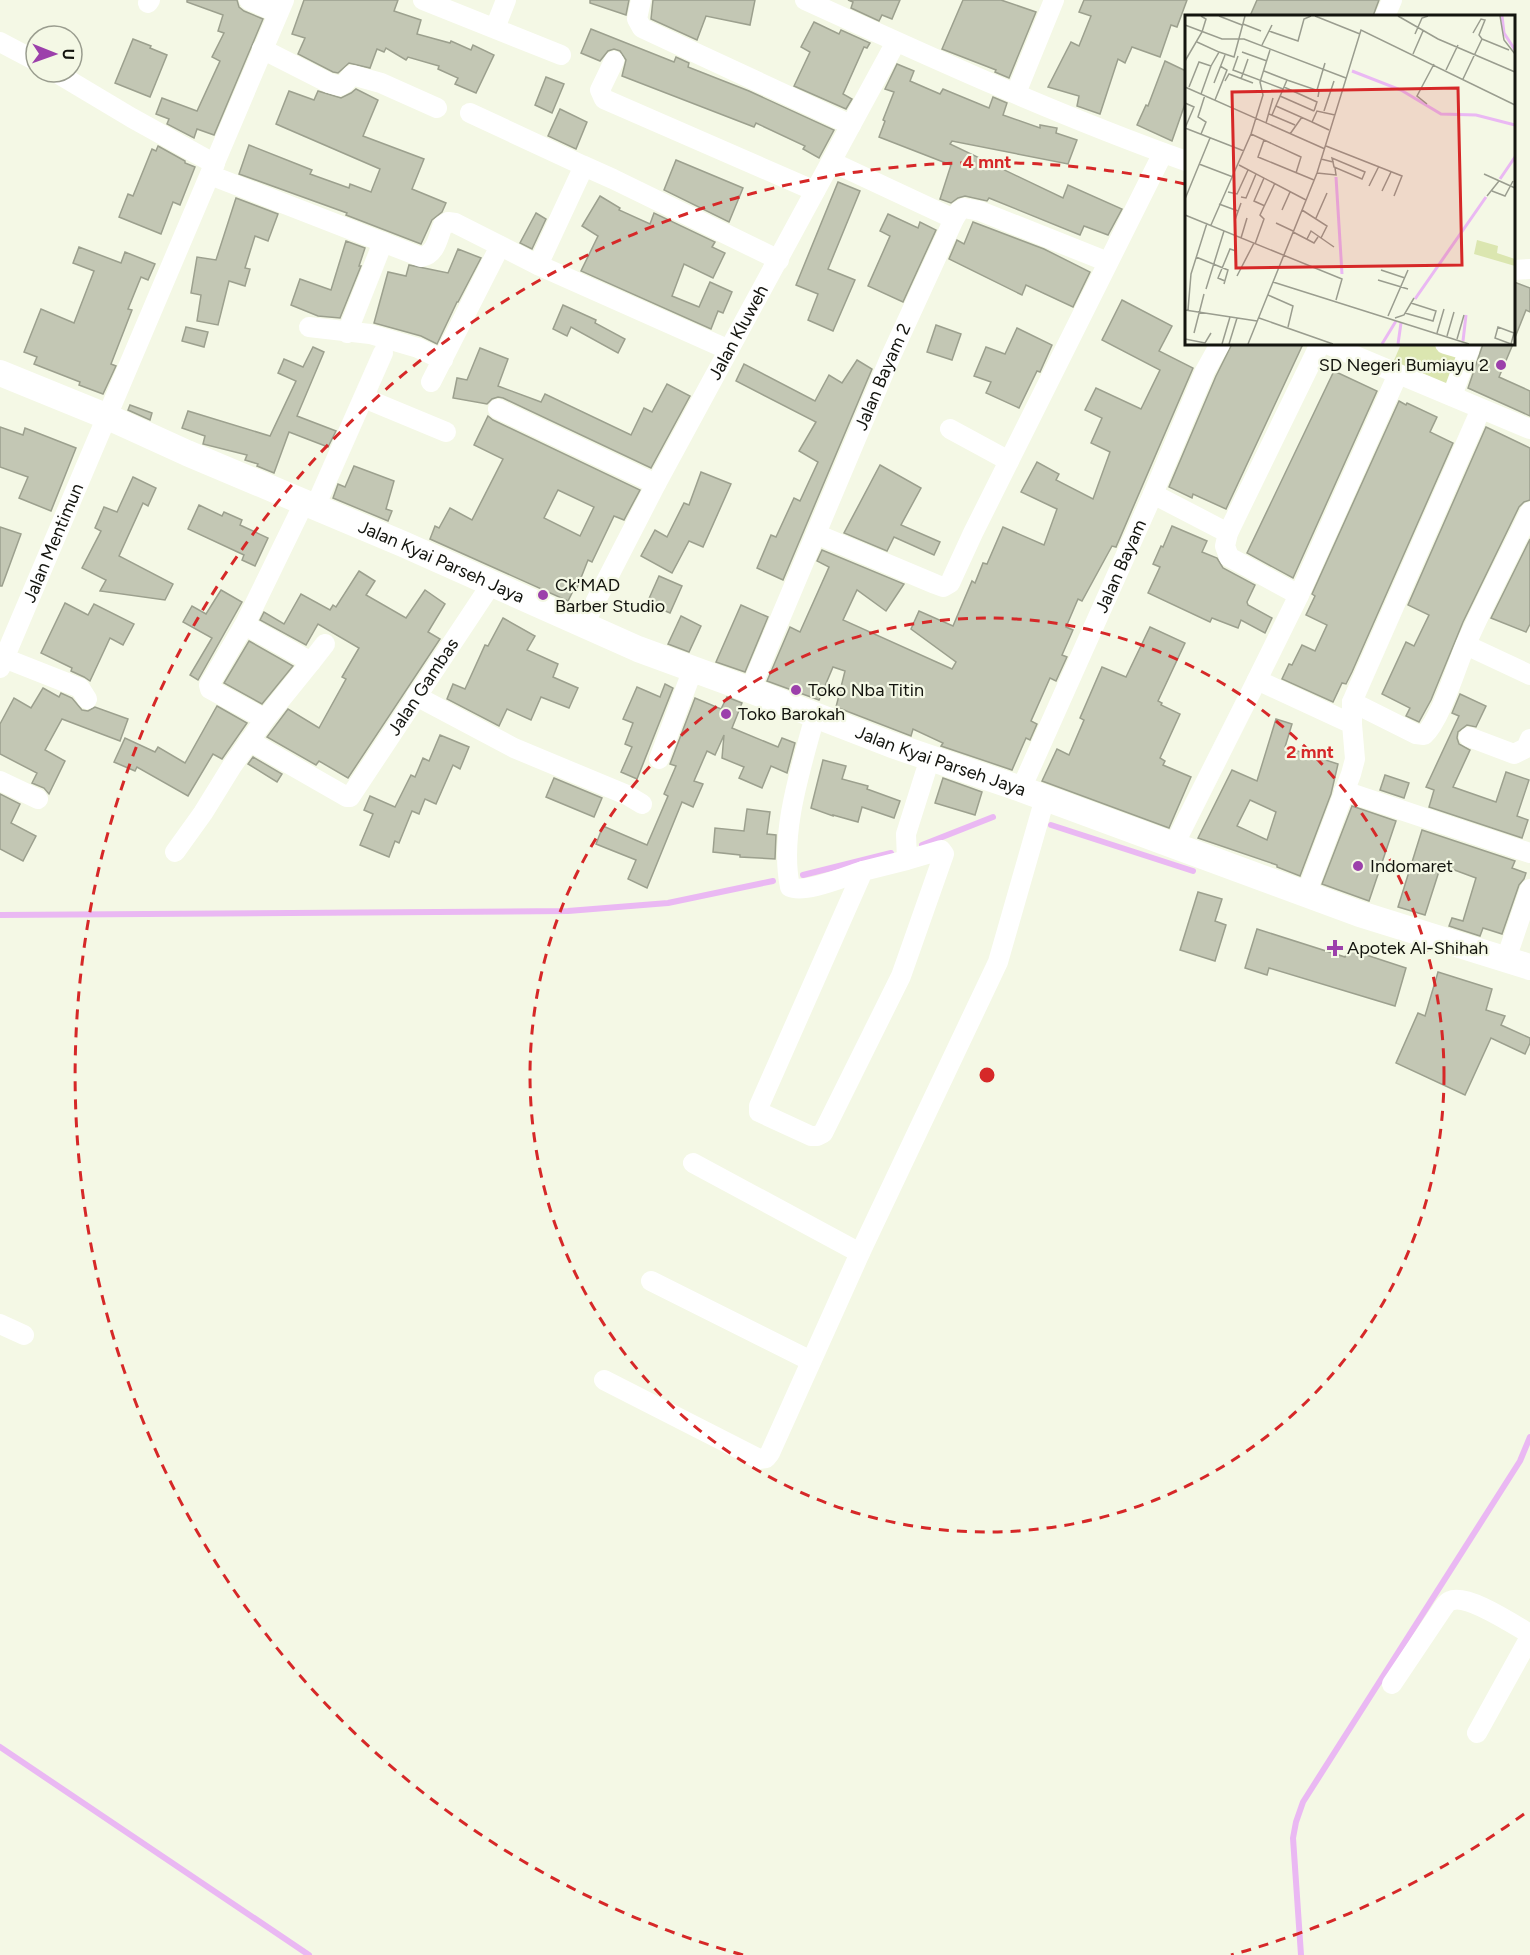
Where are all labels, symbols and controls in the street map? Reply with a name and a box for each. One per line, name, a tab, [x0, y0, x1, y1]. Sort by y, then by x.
inset map	[1185, 15, 1515, 345]
north arrow	[24, 24, 84, 84]
text: U	[59, 48, 78, 60]
text: 4 mnt	[963, 151, 1011, 173]
street label: Jalan Kluweh	[704, 281, 773, 384]
street label: Jalan Bayam 2	[850, 320, 915, 434]
place label: SD Negeri Bumiayu 2	[1319, 354, 1489, 376]
marker: SD Negeri Bumiayu 2	[1494, 358, 1508, 372]
street label: Jalan Mentimun	[18, 480, 88, 606]
street label: Jalan Kyai Parseh Jaya	[355, 515, 528, 608]
street label: Jalan Bayam	[1090, 516, 1151, 616]
place label: Ck'MAD Barber Studio	[555, 574, 665, 617]
marker: Ck'MAD Barber Studio	[536, 588, 550, 602]
street label: Jalan Gambas	[383, 634, 463, 740]
place label: Toko Nba Titin	[808, 679, 924, 701]
marker: Toko Nba Titin	[789, 683, 803, 697]
place label: Toko Barokah	[738, 703, 845, 725]
marker: Toko Barokah	[719, 707, 733, 721]
street label: Jalan Kyai Parseh Jaya	[852, 721, 1029, 801]
text: 2 mnt	[1286, 741, 1334, 763]
place label: Indomaret	[1370, 855, 1453, 877]
marker: Indomaret	[1351, 859, 1365, 873]
place label: Apotek Al-Shihah	[1347, 937, 1488, 959]
marker: Apotek Al-Shihah	[1328, 941, 1342, 955]
centre of rings	[977, 1065, 997, 1085]

